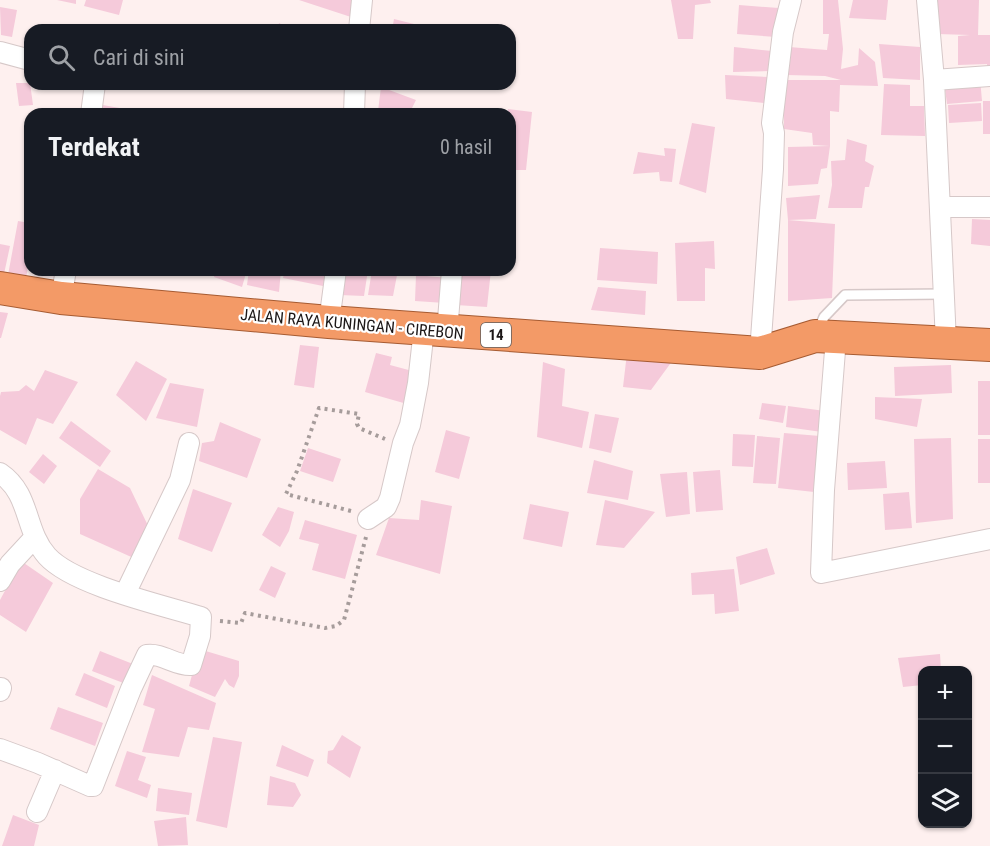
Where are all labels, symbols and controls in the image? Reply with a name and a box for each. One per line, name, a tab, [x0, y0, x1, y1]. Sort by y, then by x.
search box	[24, 24, 516, 90]
icon: search	[45, 41, 78, 74]
text: Cari di sini	[93, 45, 185, 70]
text: Terdekat	[48, 132, 140, 162]
text: 0 hasil	[440, 135, 492, 159]
street label: JALAN RAYA KUNINGAN - CIREBON	[240, 305, 464, 343]
road number: 14	[481, 323, 511, 347]
map controls	[918, 666, 972, 828]
button: +	[918, 666, 972, 720]
button: −	[918, 720, 972, 774]
button: layers	[918, 774, 972, 828]

